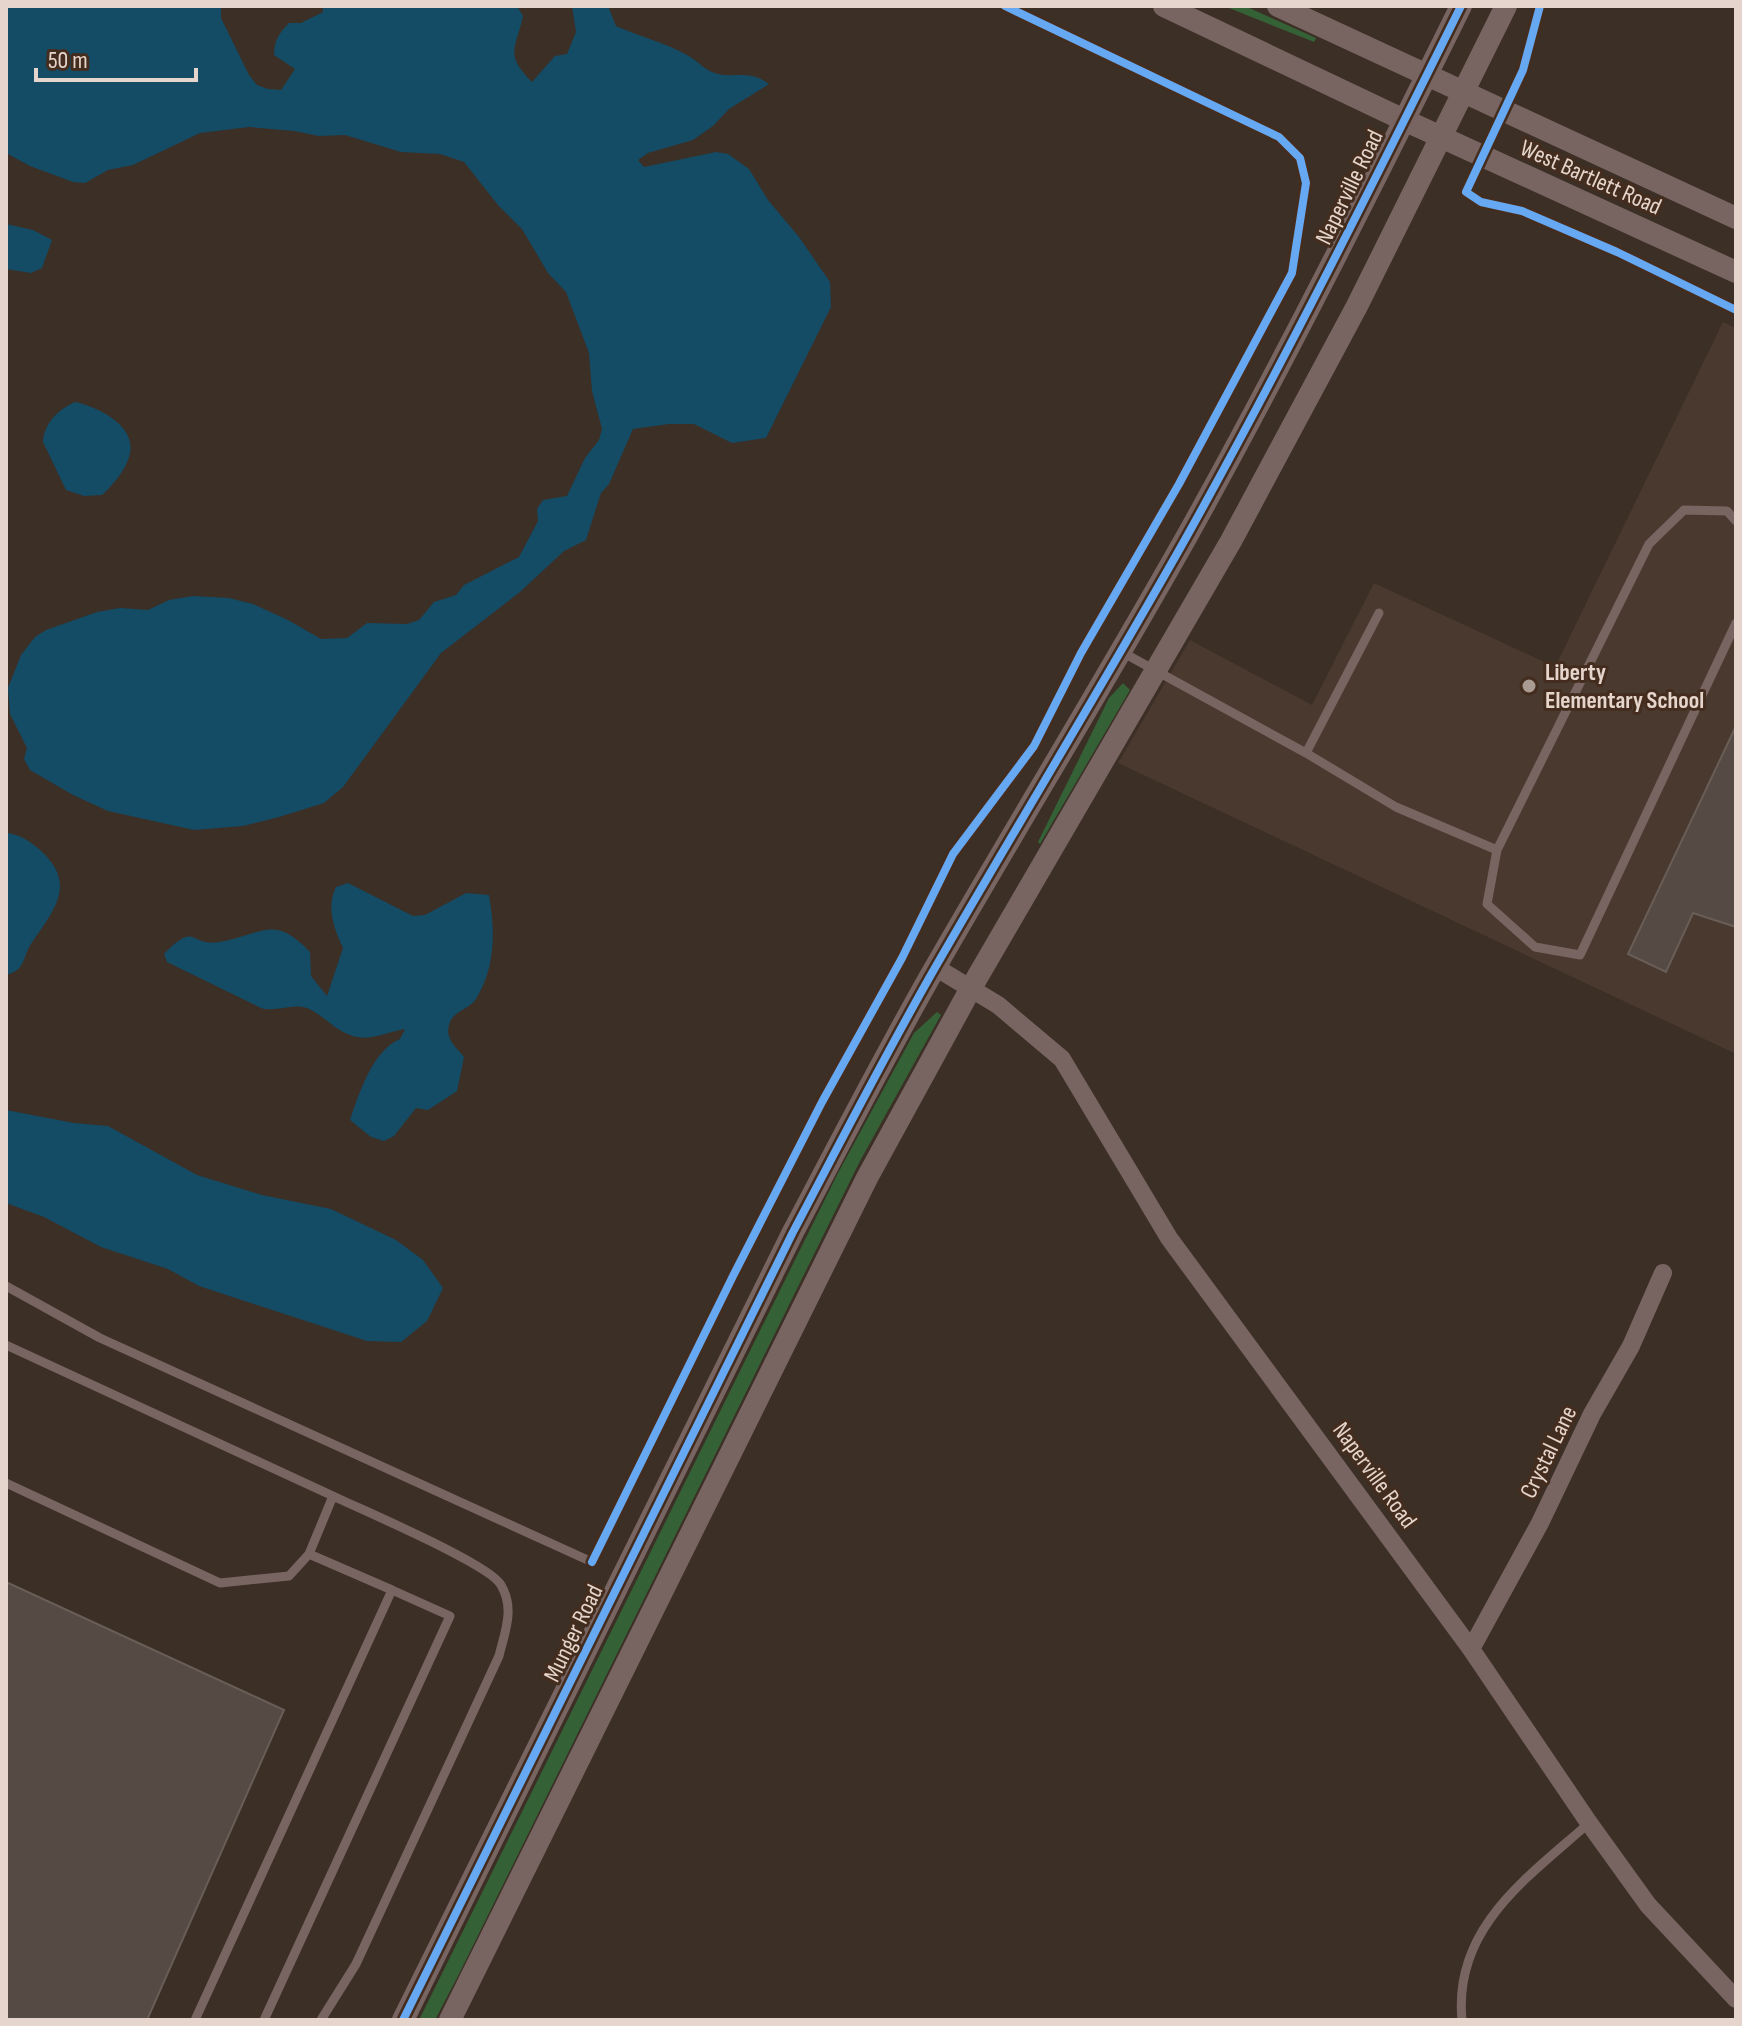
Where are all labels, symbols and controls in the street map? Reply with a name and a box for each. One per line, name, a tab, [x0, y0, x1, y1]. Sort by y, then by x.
scale bar	[36, 32, 196, 82]
text: 50 m	[48, 46, 88, 75]
street label: Naperville Road	[1309, 125, 1390, 249]
street label: West Bartlett Road	[1516, 133, 1666, 222]
place label: Liberty Elementary School	[1545, 658, 1704, 715]
marker: Liberty Elementary School	[1520, 677, 1538, 695]
street label: Crystal Lane	[1514, 1401, 1583, 1503]
street label: Naperville Road	[1326, 1416, 1423, 1534]
street label: Munger Road	[538, 1580, 609, 1686]

